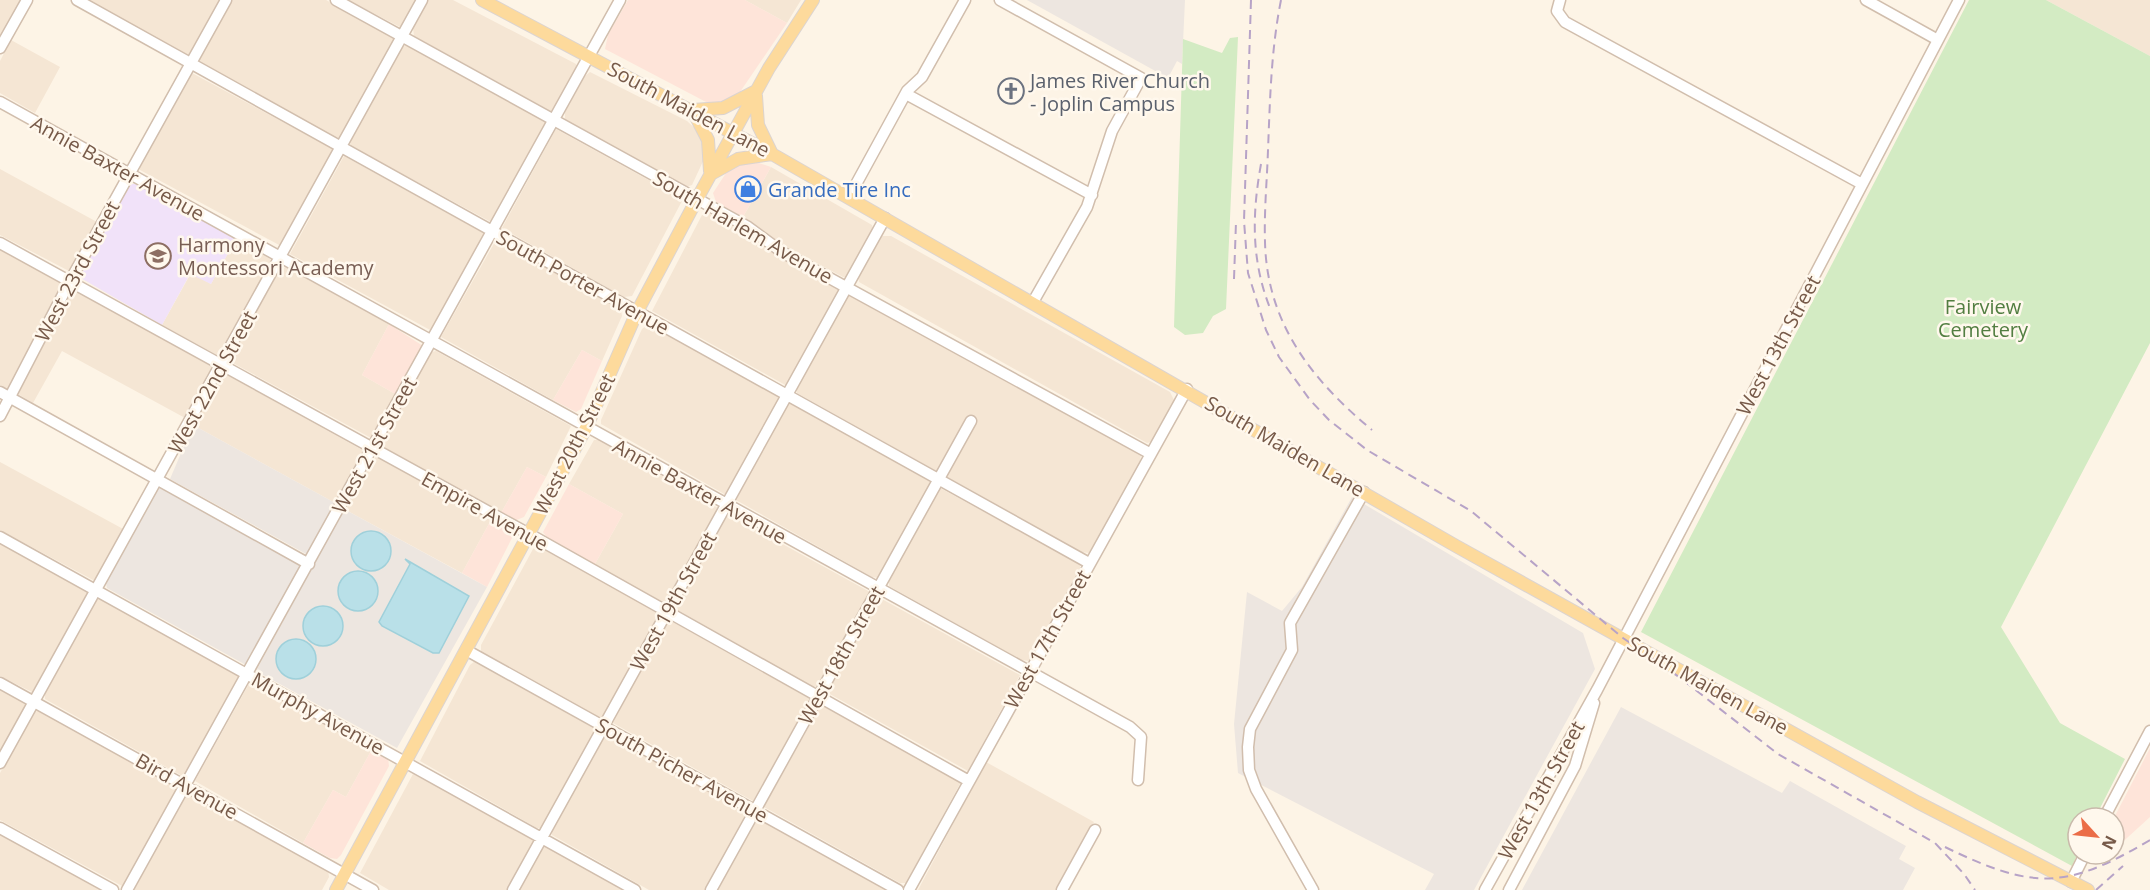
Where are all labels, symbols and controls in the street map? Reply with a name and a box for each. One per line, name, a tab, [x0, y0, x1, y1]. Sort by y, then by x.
street label: South Maiden Lane	[603, 55, 775, 163]
place label: James River Church - Joplin Campus	[1028, 67, 1210, 117]
church icon: James River Church - Joplin Campus	[996, 76, 1026, 106]
street label: Annie Baxter Avenue	[26, 109, 210, 227]
street label: South Harlem Avenue	[648, 164, 838, 290]
shop icon: Grande Tire Inc	[733, 174, 763, 204]
place label: Grande Tire Inc	[768, 176, 911, 203]
street label: West 23rd Street	[28, 196, 126, 346]
street label: South Porter Avenue	[492, 223, 674, 341]
place label: Harmony Montessori Academy	[178, 231, 374, 281]
school or university icon: Harmony Montessori Academy	[143, 241, 173, 271]
street label: West 13th Street	[1730, 270, 1826, 420]
park label: Fairview Cemetery	[1938, 293, 2029, 343]
street label: West 22nd Street	[161, 305, 263, 459]
street label: West 20th Street	[527, 369, 621, 519]
street label: West 21st Street	[325, 372, 423, 518]
street label: South Maiden Lane	[1200, 389, 1370, 503]
street label: Annie Baxter Avenue	[608, 432, 792, 550]
street label: Empire Avenue	[417, 465, 553, 557]
street label: West 19th Street	[624, 527, 722, 675]
street label: West 17th Street	[998, 565, 1096, 713]
street label: West 18th Street	[792, 581, 890, 729]
street label: South Maiden Lane	[1623, 630, 1793, 740]
street label: Murphy Avenue	[247, 665, 389, 761]
street label: South Picher Avenue	[591, 711, 773, 829]
street label: West 13th Street	[1492, 716, 1590, 864]
street label: Bird Avenue	[131, 747, 243, 825]
north arrow	[2066, 806, 2126, 866]
text: N	[2097, 832, 2122, 854]

